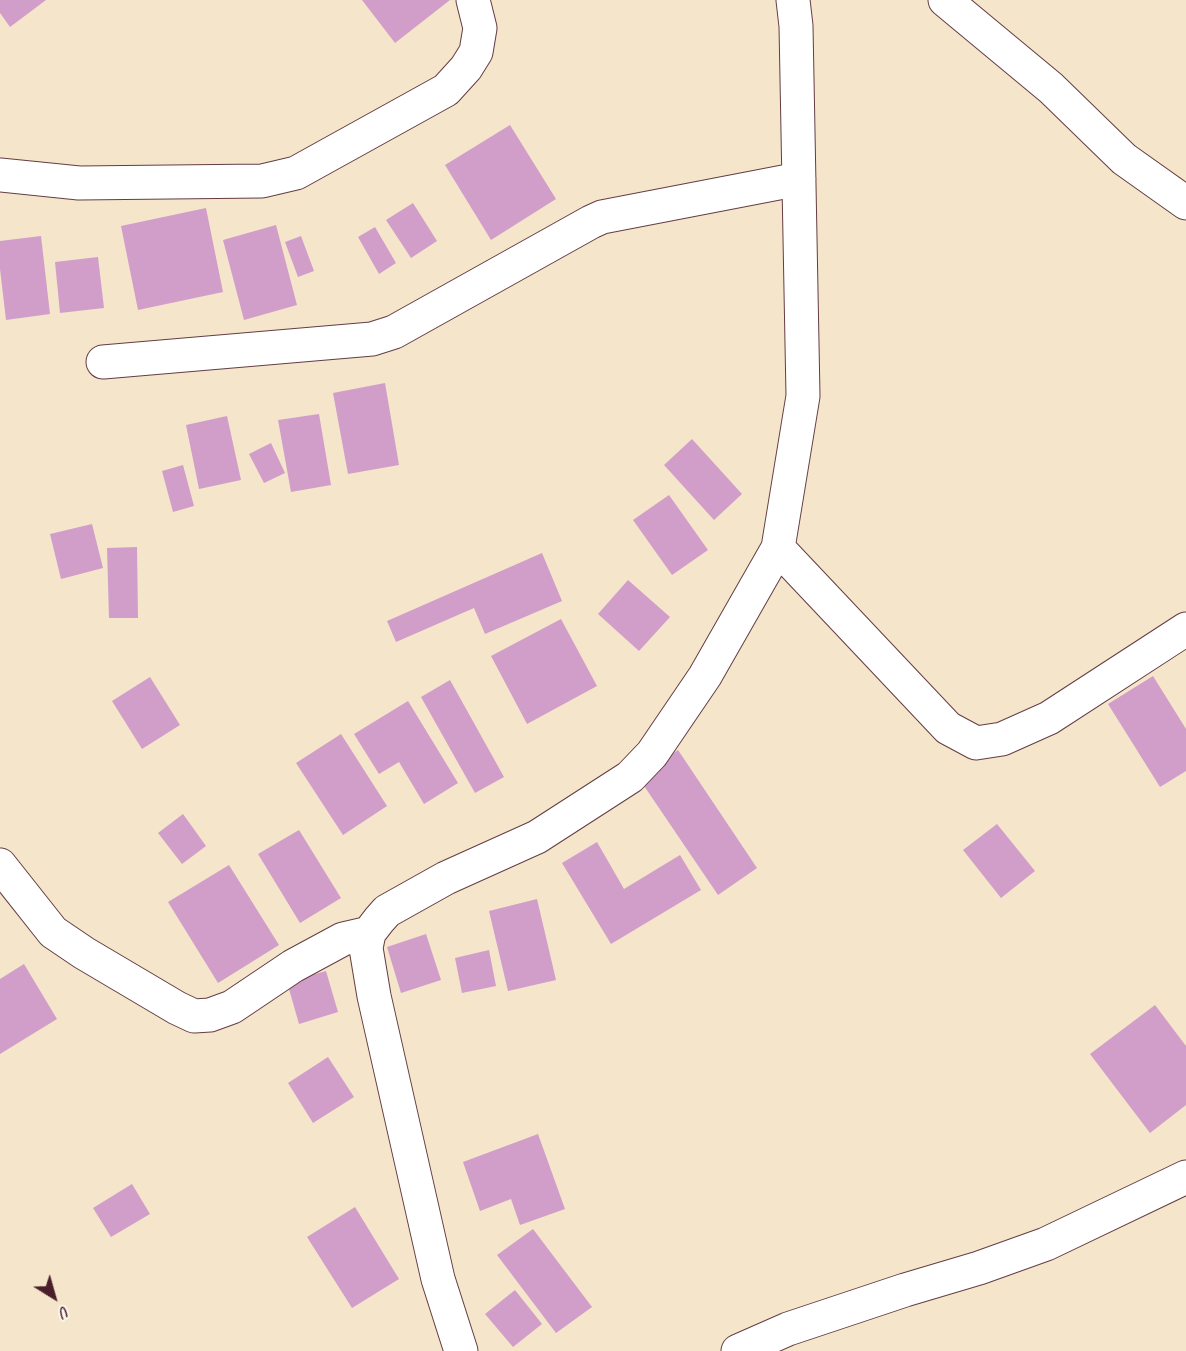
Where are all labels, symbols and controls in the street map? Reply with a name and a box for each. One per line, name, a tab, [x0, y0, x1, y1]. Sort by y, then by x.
north arrow	[24, 1267, 84, 1327]
text: U	[56, 1301, 74, 1322]

